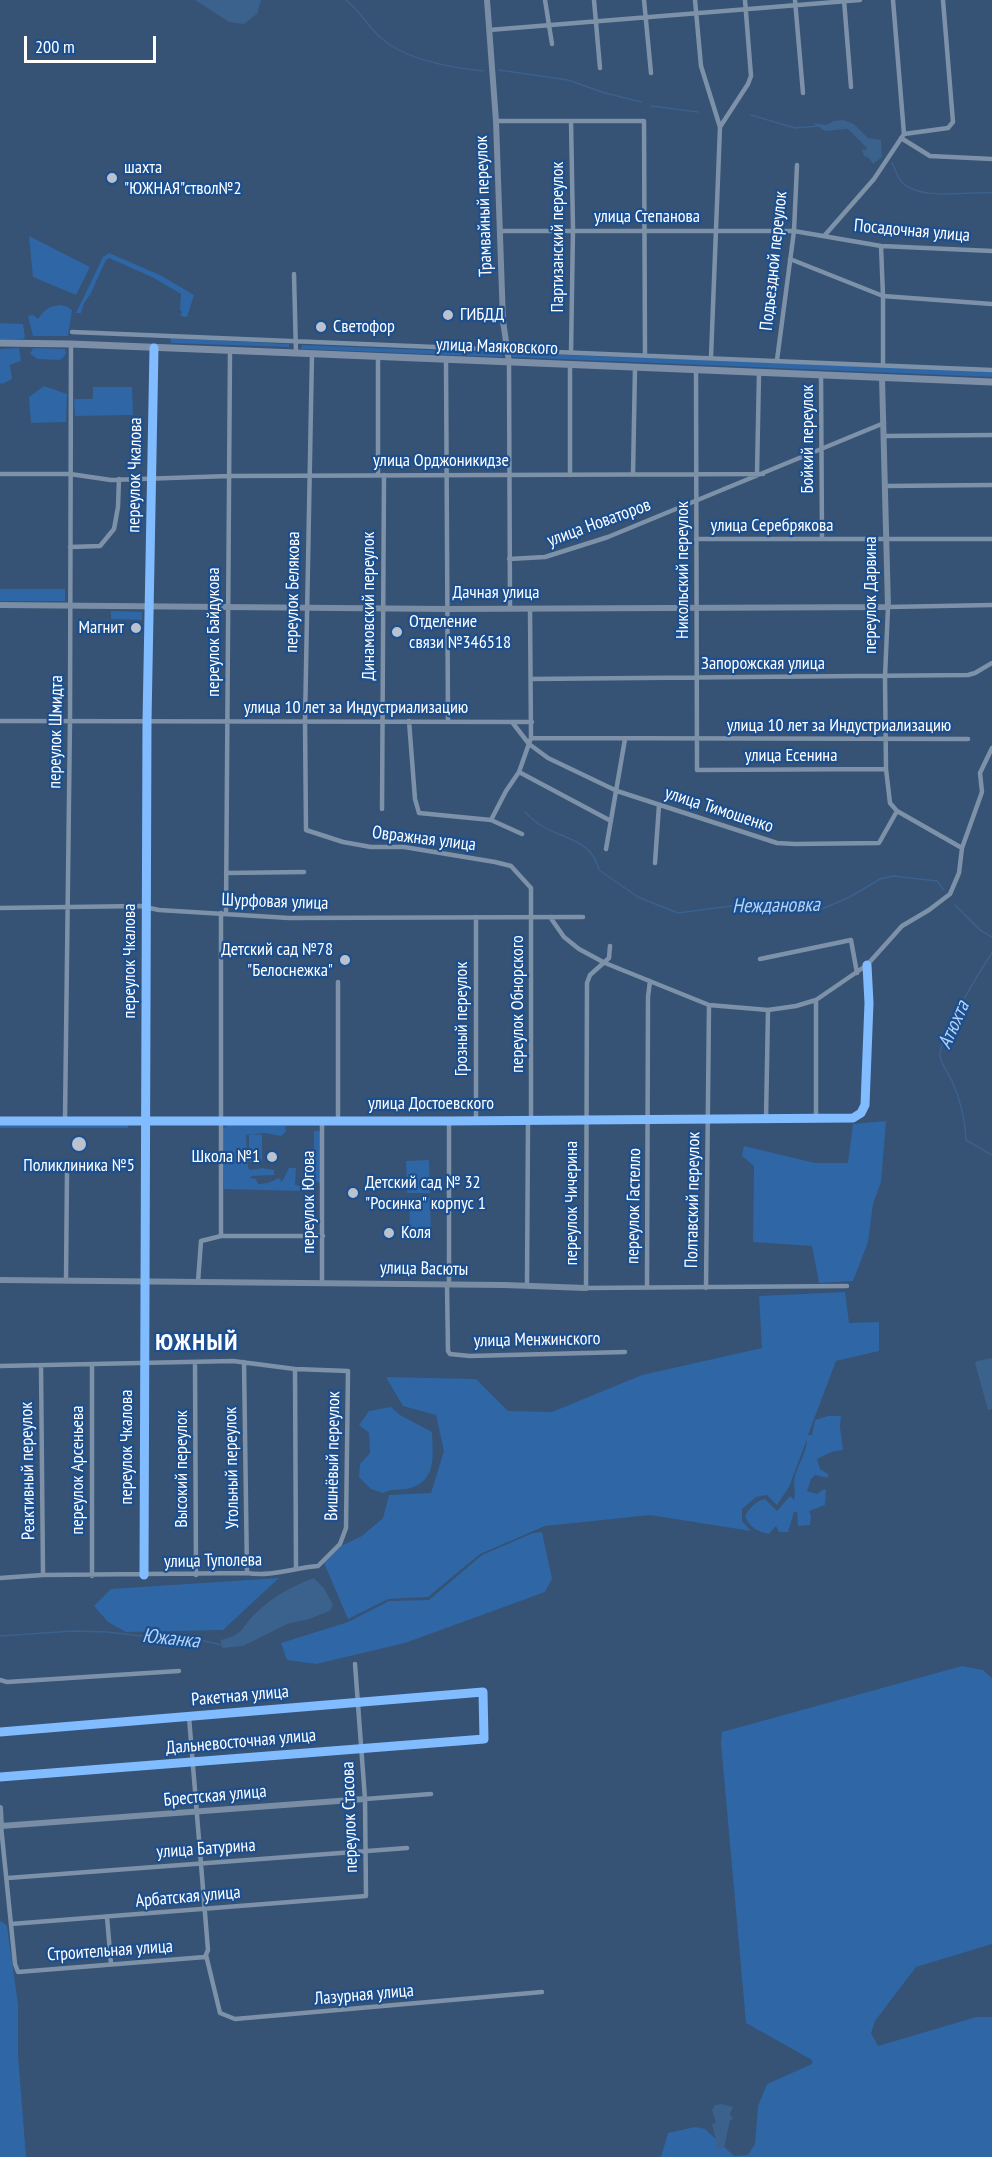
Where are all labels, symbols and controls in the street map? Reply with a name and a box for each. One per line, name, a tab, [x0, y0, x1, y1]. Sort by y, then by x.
scale bar	[27, 24, 159, 62]
text: 200 m	[35, 35, 75, 58]
street label: Трамвайный переулок	[471, 135, 497, 277]
place label: шахта "ЮЖНАЯ"ствол№2	[124, 157, 242, 200]
street label: Партизанский переулок	[547, 161, 569, 313]
marker: шахта "ЮЖНАЯ"ствол№2	[105, 171, 119, 185]
street label: Подъездной переулок	[756, 190, 792, 332]
street label: улица Степанова	[594, 206, 700, 228]
street label: Посадочная улица	[853, 215, 971, 247]
place label: ГИБДД	[460, 304, 504, 326]
marker: ГИБДД	[441, 308, 455, 322]
place label: Светофор	[333, 316, 395, 338]
marker: Светофор	[314, 320, 328, 334]
street label: улица Маяковского	[436, 334, 558, 360]
street label: Бойкий переулок	[797, 384, 819, 494]
street label: переулок Чкалова	[123, 417, 147, 533]
street label: улица Орджоникидзе	[373, 450, 509, 472]
street label: улица Новаторов	[544, 494, 654, 552]
street label: Никольский переулок	[672, 501, 694, 639]
street label: улица Серебрякова	[711, 515, 833, 537]
street label: переулок Белякова	[281, 531, 305, 653]
street label: Динамовский переулок	[358, 532, 380, 680]
street label: переулок Дарвина	[860, 536, 882, 654]
street label: переулок Байдукова	[203, 567, 225, 697]
street label: Дачная улица	[453, 582, 539, 604]
place label: Отделение связи №346518	[409, 611, 511, 654]
place label: Магнит	[79, 617, 124, 639]
marker: Магнит	[129, 621, 143, 635]
marker: Отделение связи №346518	[390, 625, 404, 639]
street label: Запорожская улица	[701, 653, 825, 675]
street label: переулок Шмидта	[44, 675, 68, 789]
street label: улица 10 лет за Индустриализацию	[244, 697, 468, 719]
street label: улица 10 лет за Индустриализацию	[727, 715, 951, 737]
street label: улица Есенина	[745, 745, 837, 767]
street label: улица Тимошенко	[662, 782, 776, 838]
street label: Овражная улица	[371, 822, 477, 856]
street label: Шурфовая улица	[221, 889, 329, 915]
water label: Неждановка	[732, 893, 820, 919]
street label: переулок Чкалова	[119, 903, 141, 1019]
street label: переулок Обнорского	[507, 935, 529, 1073]
place label: Детский сад №78 "Белоснежка"	[221, 939, 333, 982]
marker: Детский сад №78 "Белоснежка"	[338, 953, 352, 967]
street label: Грозный переулок	[451, 962, 473, 1076]
water label: Атюхта	[933, 998, 975, 1052]
street label: улица Достоевского	[368, 1093, 494, 1115]
street label: Полтавский переулок	[681, 1132, 705, 1268]
marker: Поликлиника №5	[70, 1135, 88, 1153]
street label: переулок Чичерина	[561, 1141, 583, 1265]
place label: Школа №1	[192, 1146, 260, 1168]
street label: переулок Гастелло	[622, 1148, 646, 1264]
marker: Школа №1	[265, 1150, 279, 1164]
street label: переулок Югова	[298, 1151, 320, 1253]
place label: Поликлиника №5	[23, 1155, 135, 1177]
place label: Детский сад № 32 "Росинка" корпус 1	[365, 1172, 486, 1214]
marker: Детский сад № 32 "Росинка" корпус 1	[346, 1186, 360, 1200]
place label: Коля	[401, 1222, 431, 1244]
marker: Коля	[382, 1226, 396, 1240]
street label: улица Васюты	[380, 1257, 468, 1281]
street label: улица Менжинского	[473, 1328, 601, 1352]
district label: ЮЖНЫЙ	[155, 1329, 239, 1357]
street label: переулок Чкалова	[116, 1389, 138, 1505]
street label: Вишнёвый переулок	[321, 1391, 345, 1521]
street label: Реактивный переулок	[16, 1402, 40, 1540]
street label: переулок Арсеньева	[67, 1406, 89, 1534]
street label: Угольный переулок	[220, 1407, 244, 1529]
street label: Высокий переулок	[171, 1410, 193, 1528]
street label: улица Туполева	[164, 1549, 262, 1573]
water label: Южанка	[141, 1624, 201, 1654]
street label: Ракетная улица	[190, 1681, 290, 1711]
street label: Дальневосточная улица	[165, 1725, 317, 1759]
street label: переулок Стасова	[337, 1761, 363, 1873]
street label: Брестская улица	[163, 1781, 267, 1811]
street label: улица Батурина	[156, 1835, 256, 1863]
street label: Арбатская улица	[135, 1882, 241, 1912]
street label: Строительная улица	[46, 1936, 174, 1966]
street label: Лазурная улица	[313, 1980, 415, 2010]

